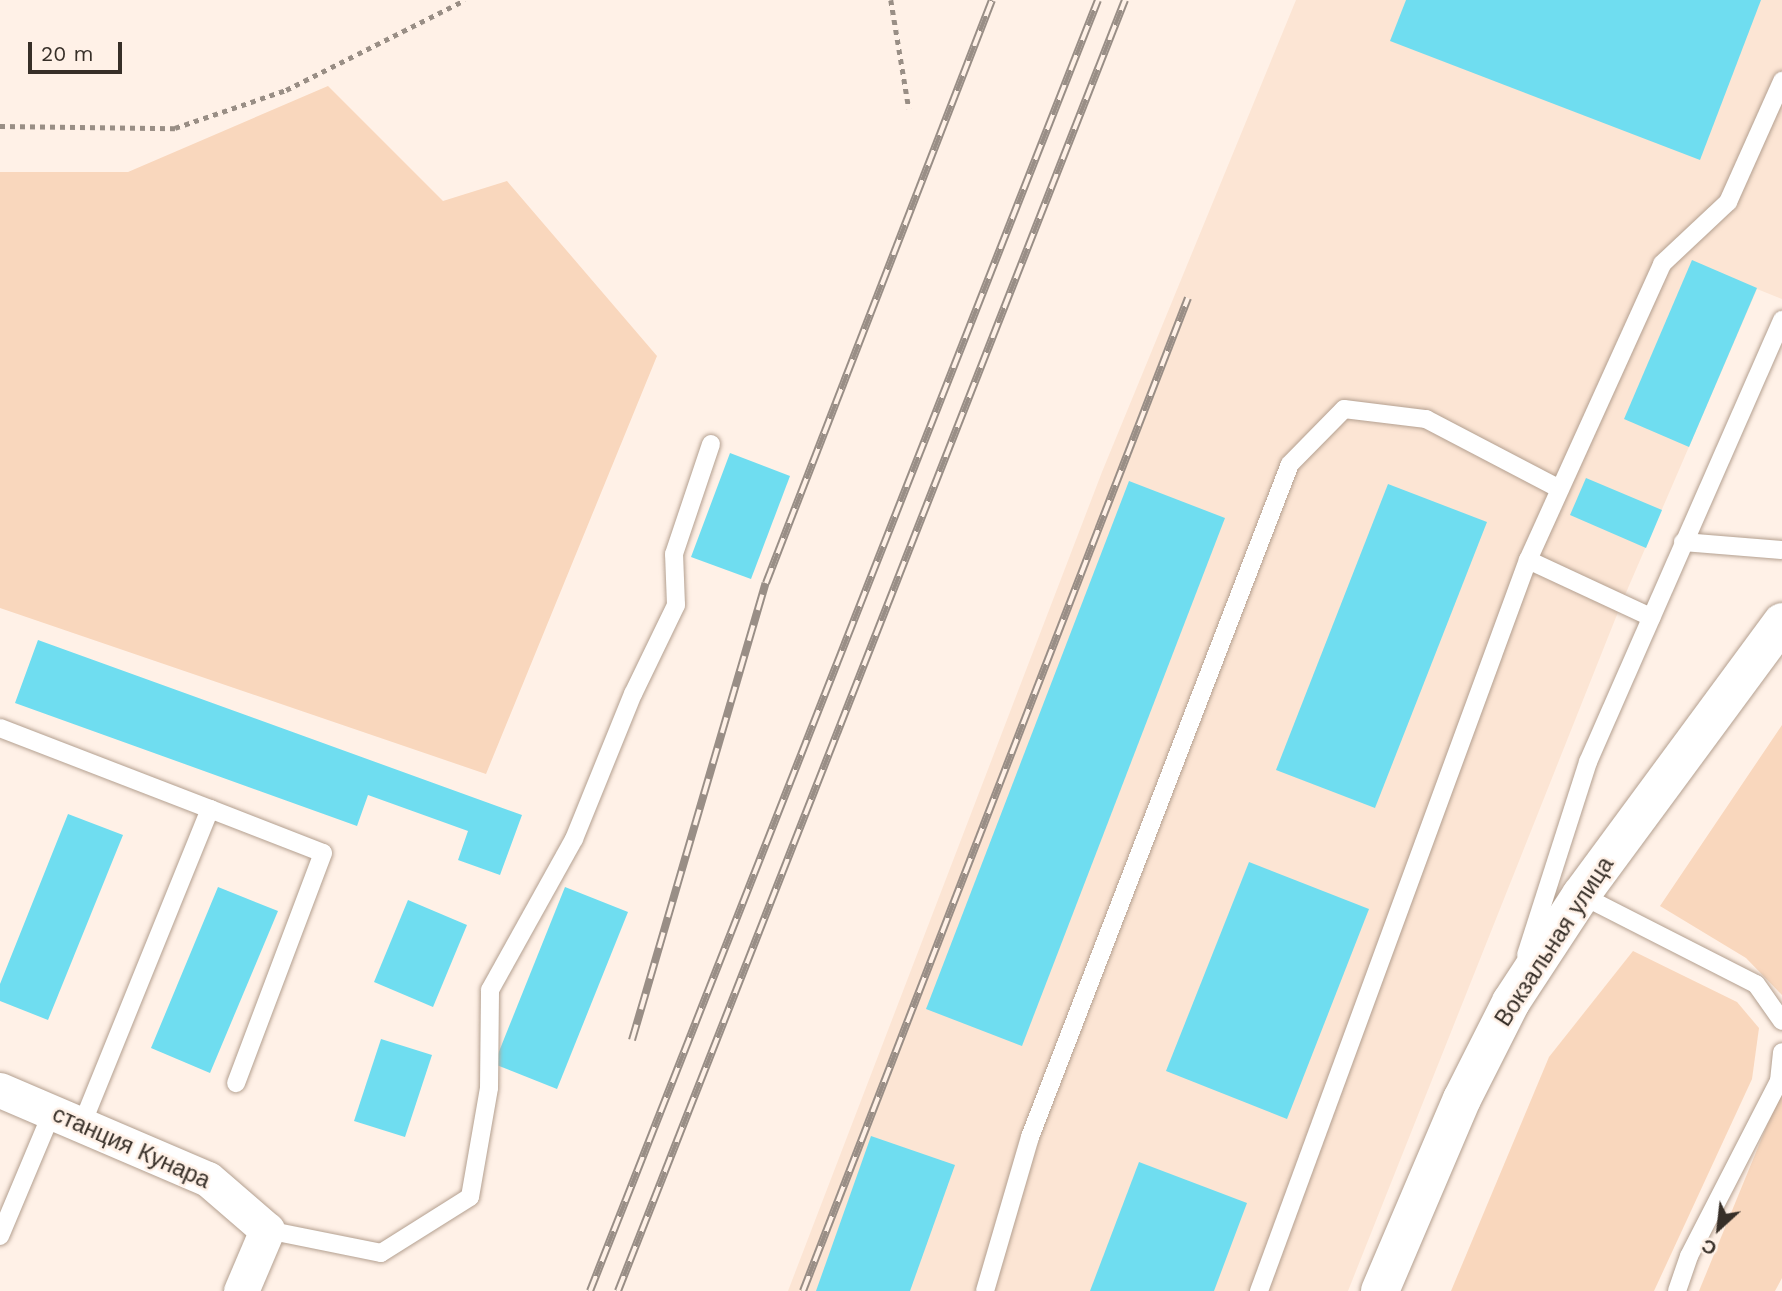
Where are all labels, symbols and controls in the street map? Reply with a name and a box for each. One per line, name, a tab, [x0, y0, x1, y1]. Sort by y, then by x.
scale bar	[32, 28, 126, 72]
text: 20 m	[41, 41, 93, 66]
street label: Вокзальная улица	[1490, 852, 1620, 1032]
street label: станция Кунара	[48, 1101, 214, 1195]
north arrow	[1684, 1193, 1754, 1263]
text: С	[1698, 1234, 1721, 1261]

